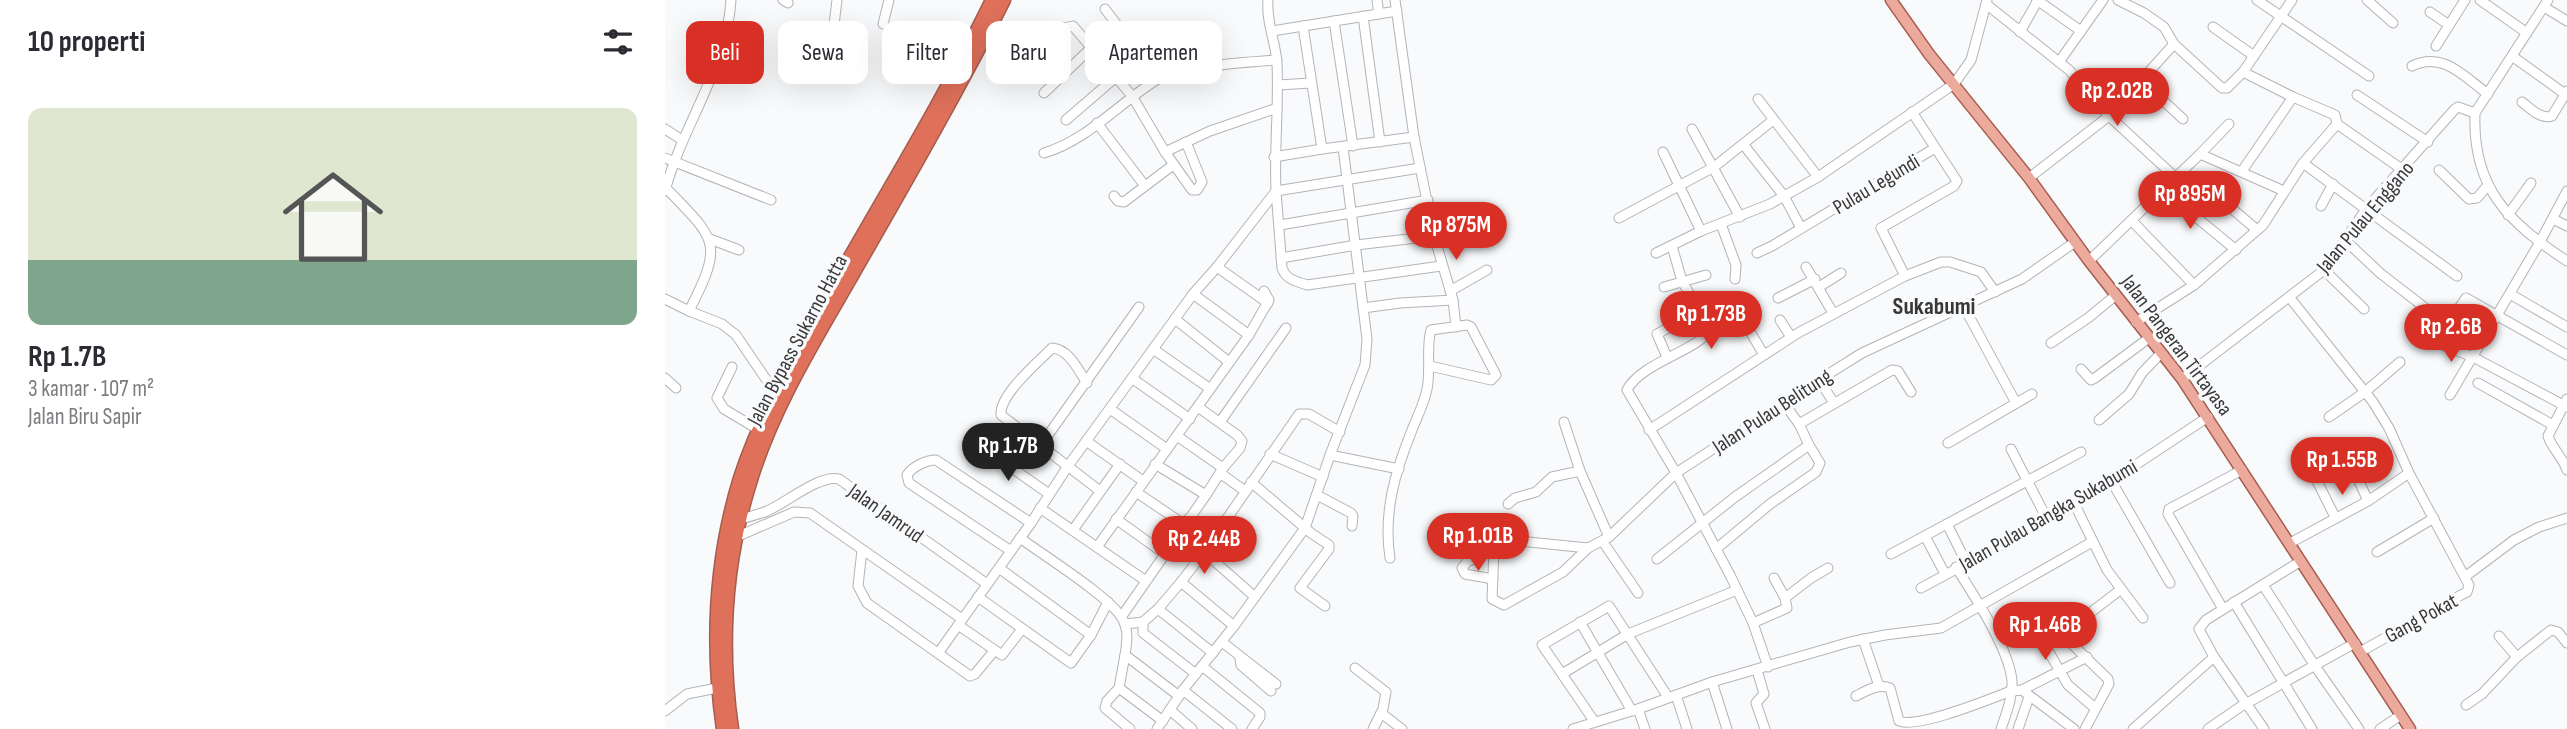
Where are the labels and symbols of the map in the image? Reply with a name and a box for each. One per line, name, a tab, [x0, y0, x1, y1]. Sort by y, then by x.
pin: Rp 2.02B	[2045, 68, 2189, 128]
street label: Pulau Legundi	[1828, 149, 1924, 220]
street label: Jalan Pulau Enggano	[2311, 156, 2419, 279]
pin: Rp 895M	[2125, 172, 2255, 231]
pin: Rp 875M	[1391, 202, 1521, 262]
street label: Jalan Bypass Sukarno Hatta	[741, 251, 853, 431]
street label: Jalan Pangeran Tirtayasa	[2115, 269, 2238, 421]
pin: Rp 1.73B	[1639, 292, 1783, 351]
district label: Sukabumi	[1893, 292, 1976, 321]
pin: Rp 2.6B	[2386, 304, 2516, 364]
street label: Jalan Pulau Belitung	[1707, 364, 1837, 460]
pin: Rp 1.7B	[943, 424, 1073, 483]
pin: Rp 1.55B	[2270, 438, 2414, 497]
street label: Jalan Pulau Bangka Sukabumi	[1954, 454, 2142, 577]
street label: Jalan Jamrud	[842, 478, 928, 548]
pin: Rp 1.01B	[1406, 514, 1550, 573]
pin: Rp 2.44B	[1132, 516, 1276, 576]
street label: Gang Pokat	[2381, 588, 2462, 649]
pin: Rp 1.46B	[1973, 602, 2117, 662]

